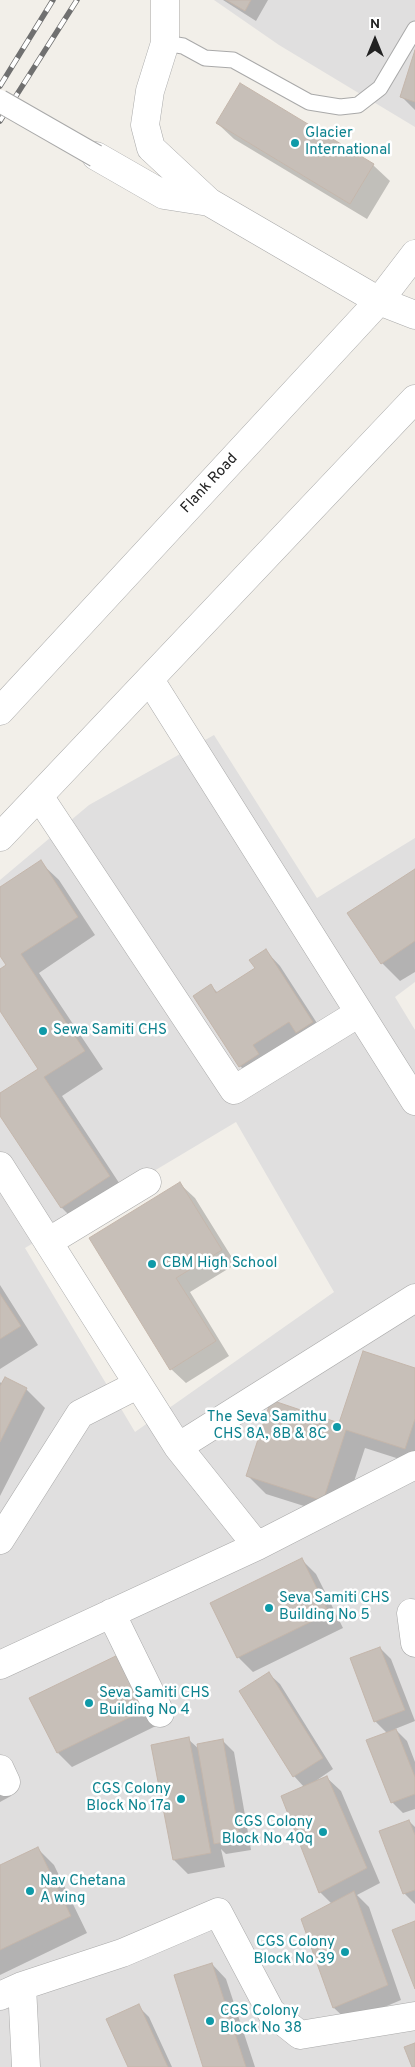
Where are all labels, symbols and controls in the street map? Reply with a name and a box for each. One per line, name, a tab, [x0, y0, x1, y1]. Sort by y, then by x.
north arrow	[350, 15, 400, 65]
text: N	[370, 16, 380, 33]
place label: Glacier International	[305, 125, 391, 160]
marker: Glacier International	[289, 137, 301, 149]
street label: Flank Road	[178, 450, 242, 518]
place label: Sewa Samiti CHS	[53, 1022, 167, 1040]
marker: Sewa Samiti CHS	[37, 1025, 49, 1037]
place label: CBM High School	[162, 1255, 277, 1273]
marker: CBM High School	[146, 1258, 158, 1270]
place label: The Seva Samithu CHS 8A, 8B & 8C	[207, 1409, 327, 1444]
marker: The Seva Samithu CHS 8A, 8B & 8C	[331, 1421, 343, 1433]
place label: Seva Samiti CHS Building No 5	[279, 1590, 390, 1625]
marker: Seva Samiti CHS Building No 5	[263, 1602, 275, 1614]
place label: Seva Samiti CHS Building No 4	[99, 1685, 210, 1720]
marker: Seva Samiti CHS Building No 4	[83, 1697, 95, 1709]
place label: CGS Colony Block No 17a	[86, 1781, 171, 1816]
marker: CGS Colony Block No 17a	[175, 1793, 187, 1805]
place label: CGS Colony Block No 40q	[222, 1814, 313, 1849]
marker: CGS Colony Block No 40q	[317, 1826, 329, 1838]
place label: Nav Chetana A wing	[40, 1873, 126, 1908]
marker: Nav Chetana A wing	[24, 1885, 36, 1897]
place label: CGS Colony Block No 39	[253, 1934, 335, 1969]
marker: CGS Colony Block No 39	[339, 1946, 351, 1958]
place label: CGS Colony Block No 38	[220, 2003, 302, 2038]
marker: CGS Colony Block No 38	[204, 2015, 216, 2027]

